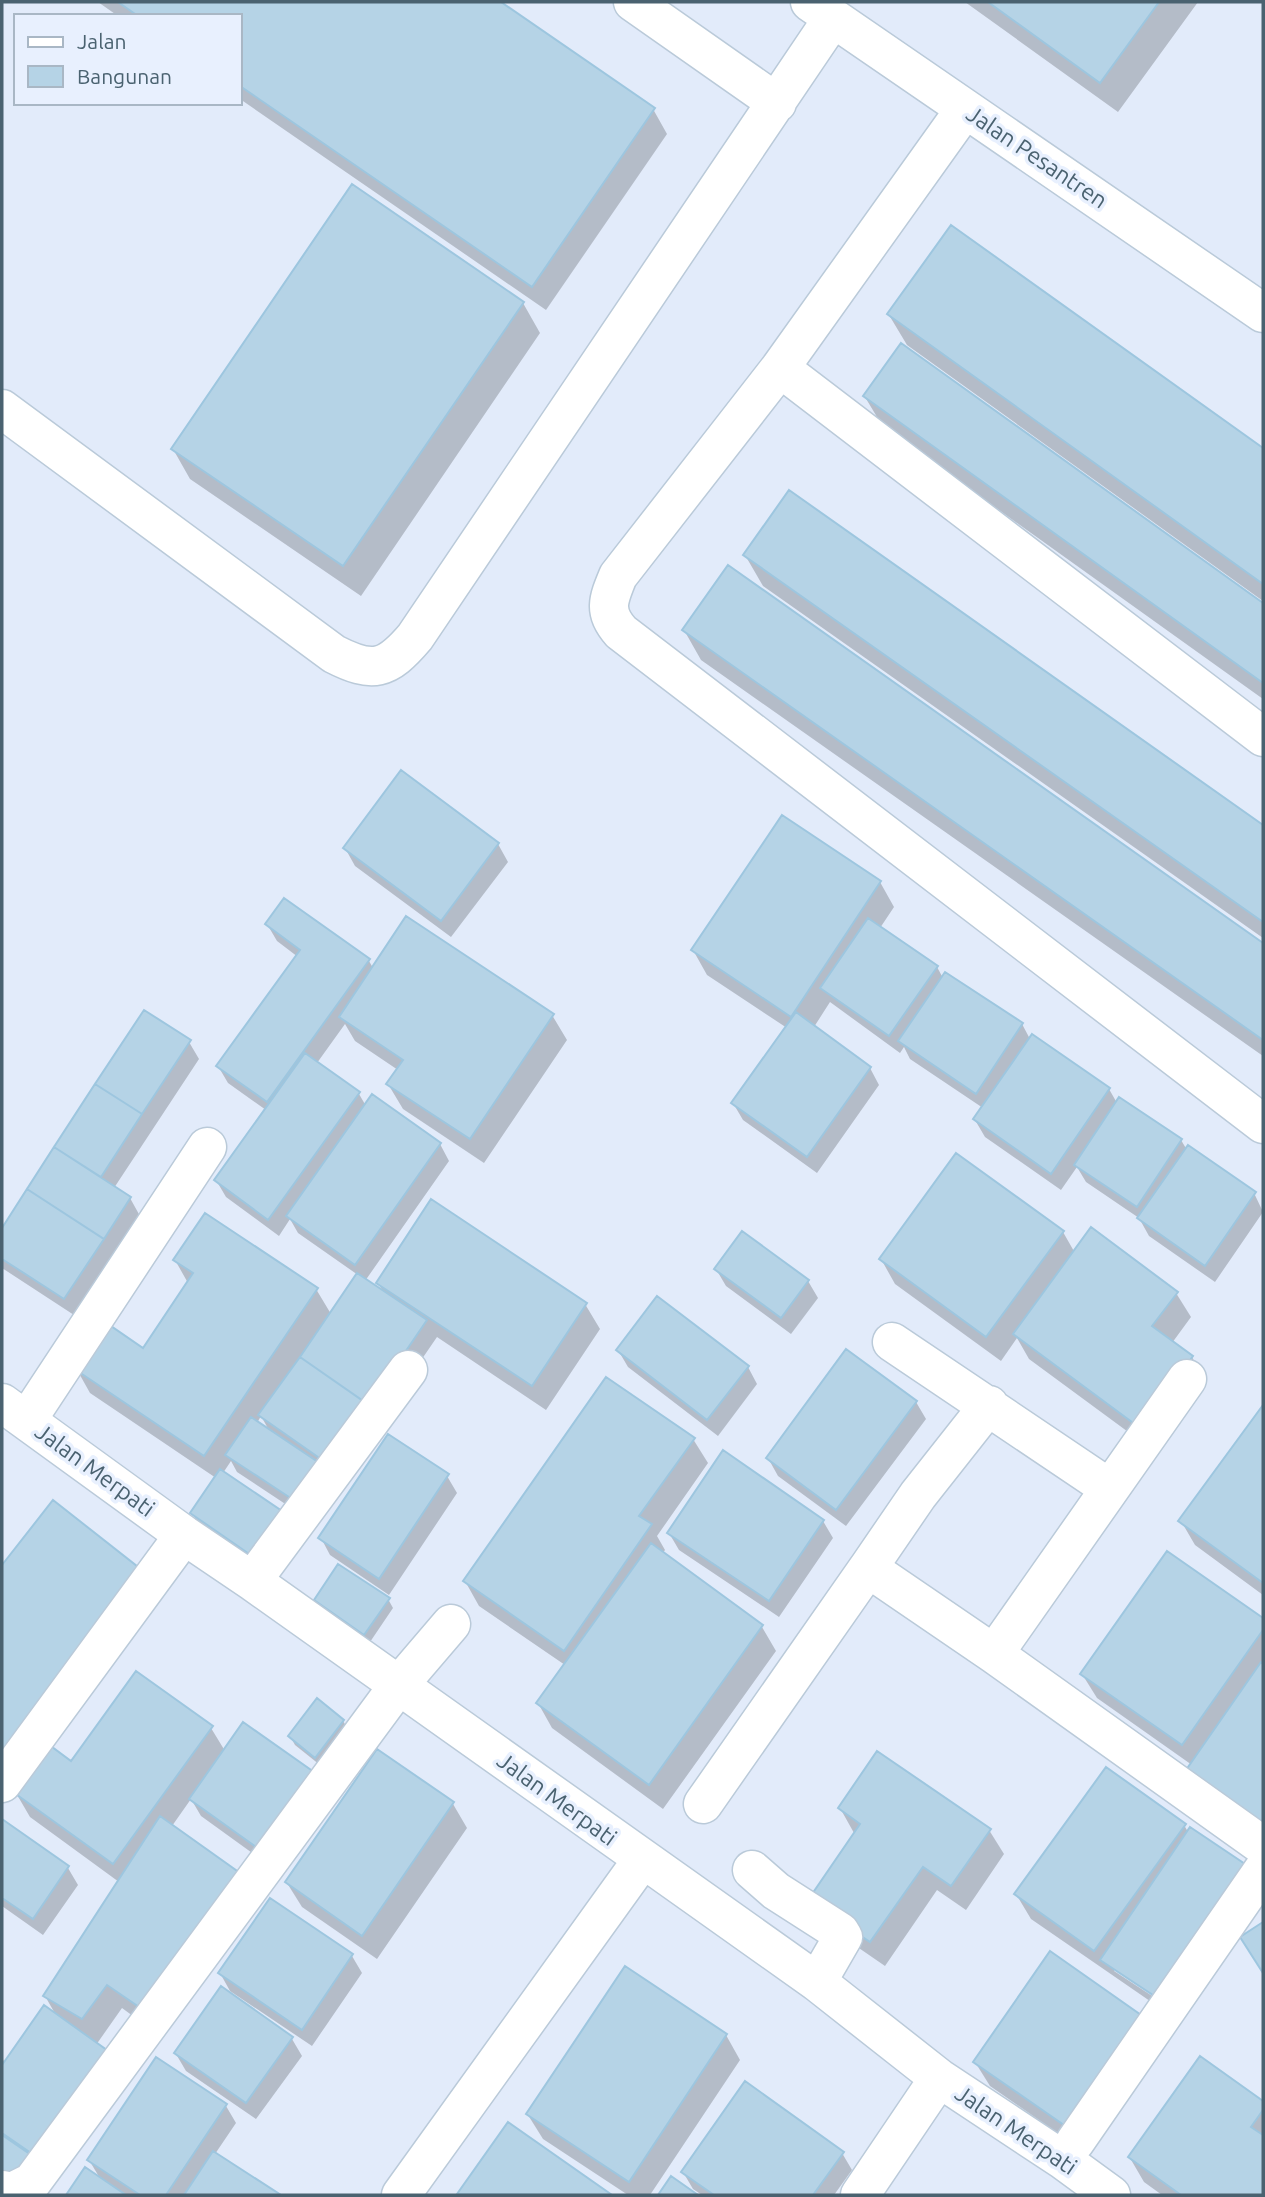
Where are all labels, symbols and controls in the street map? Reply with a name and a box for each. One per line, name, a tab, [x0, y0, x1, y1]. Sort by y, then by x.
legend	[14, 14, 242, 105]
text: Jalan	[77, 29, 126, 53]
text: Bangunan	[77, 64, 172, 88]
street label: Jalan Pesantren	[962, 100, 1112, 213]
street label: Jalan Merpati	[31, 1418, 160, 1521]
street label: Jalan Merpati	[493, 1747, 622, 1850]
street label: Jalan Merpati	[951, 2080, 1082, 2179]

